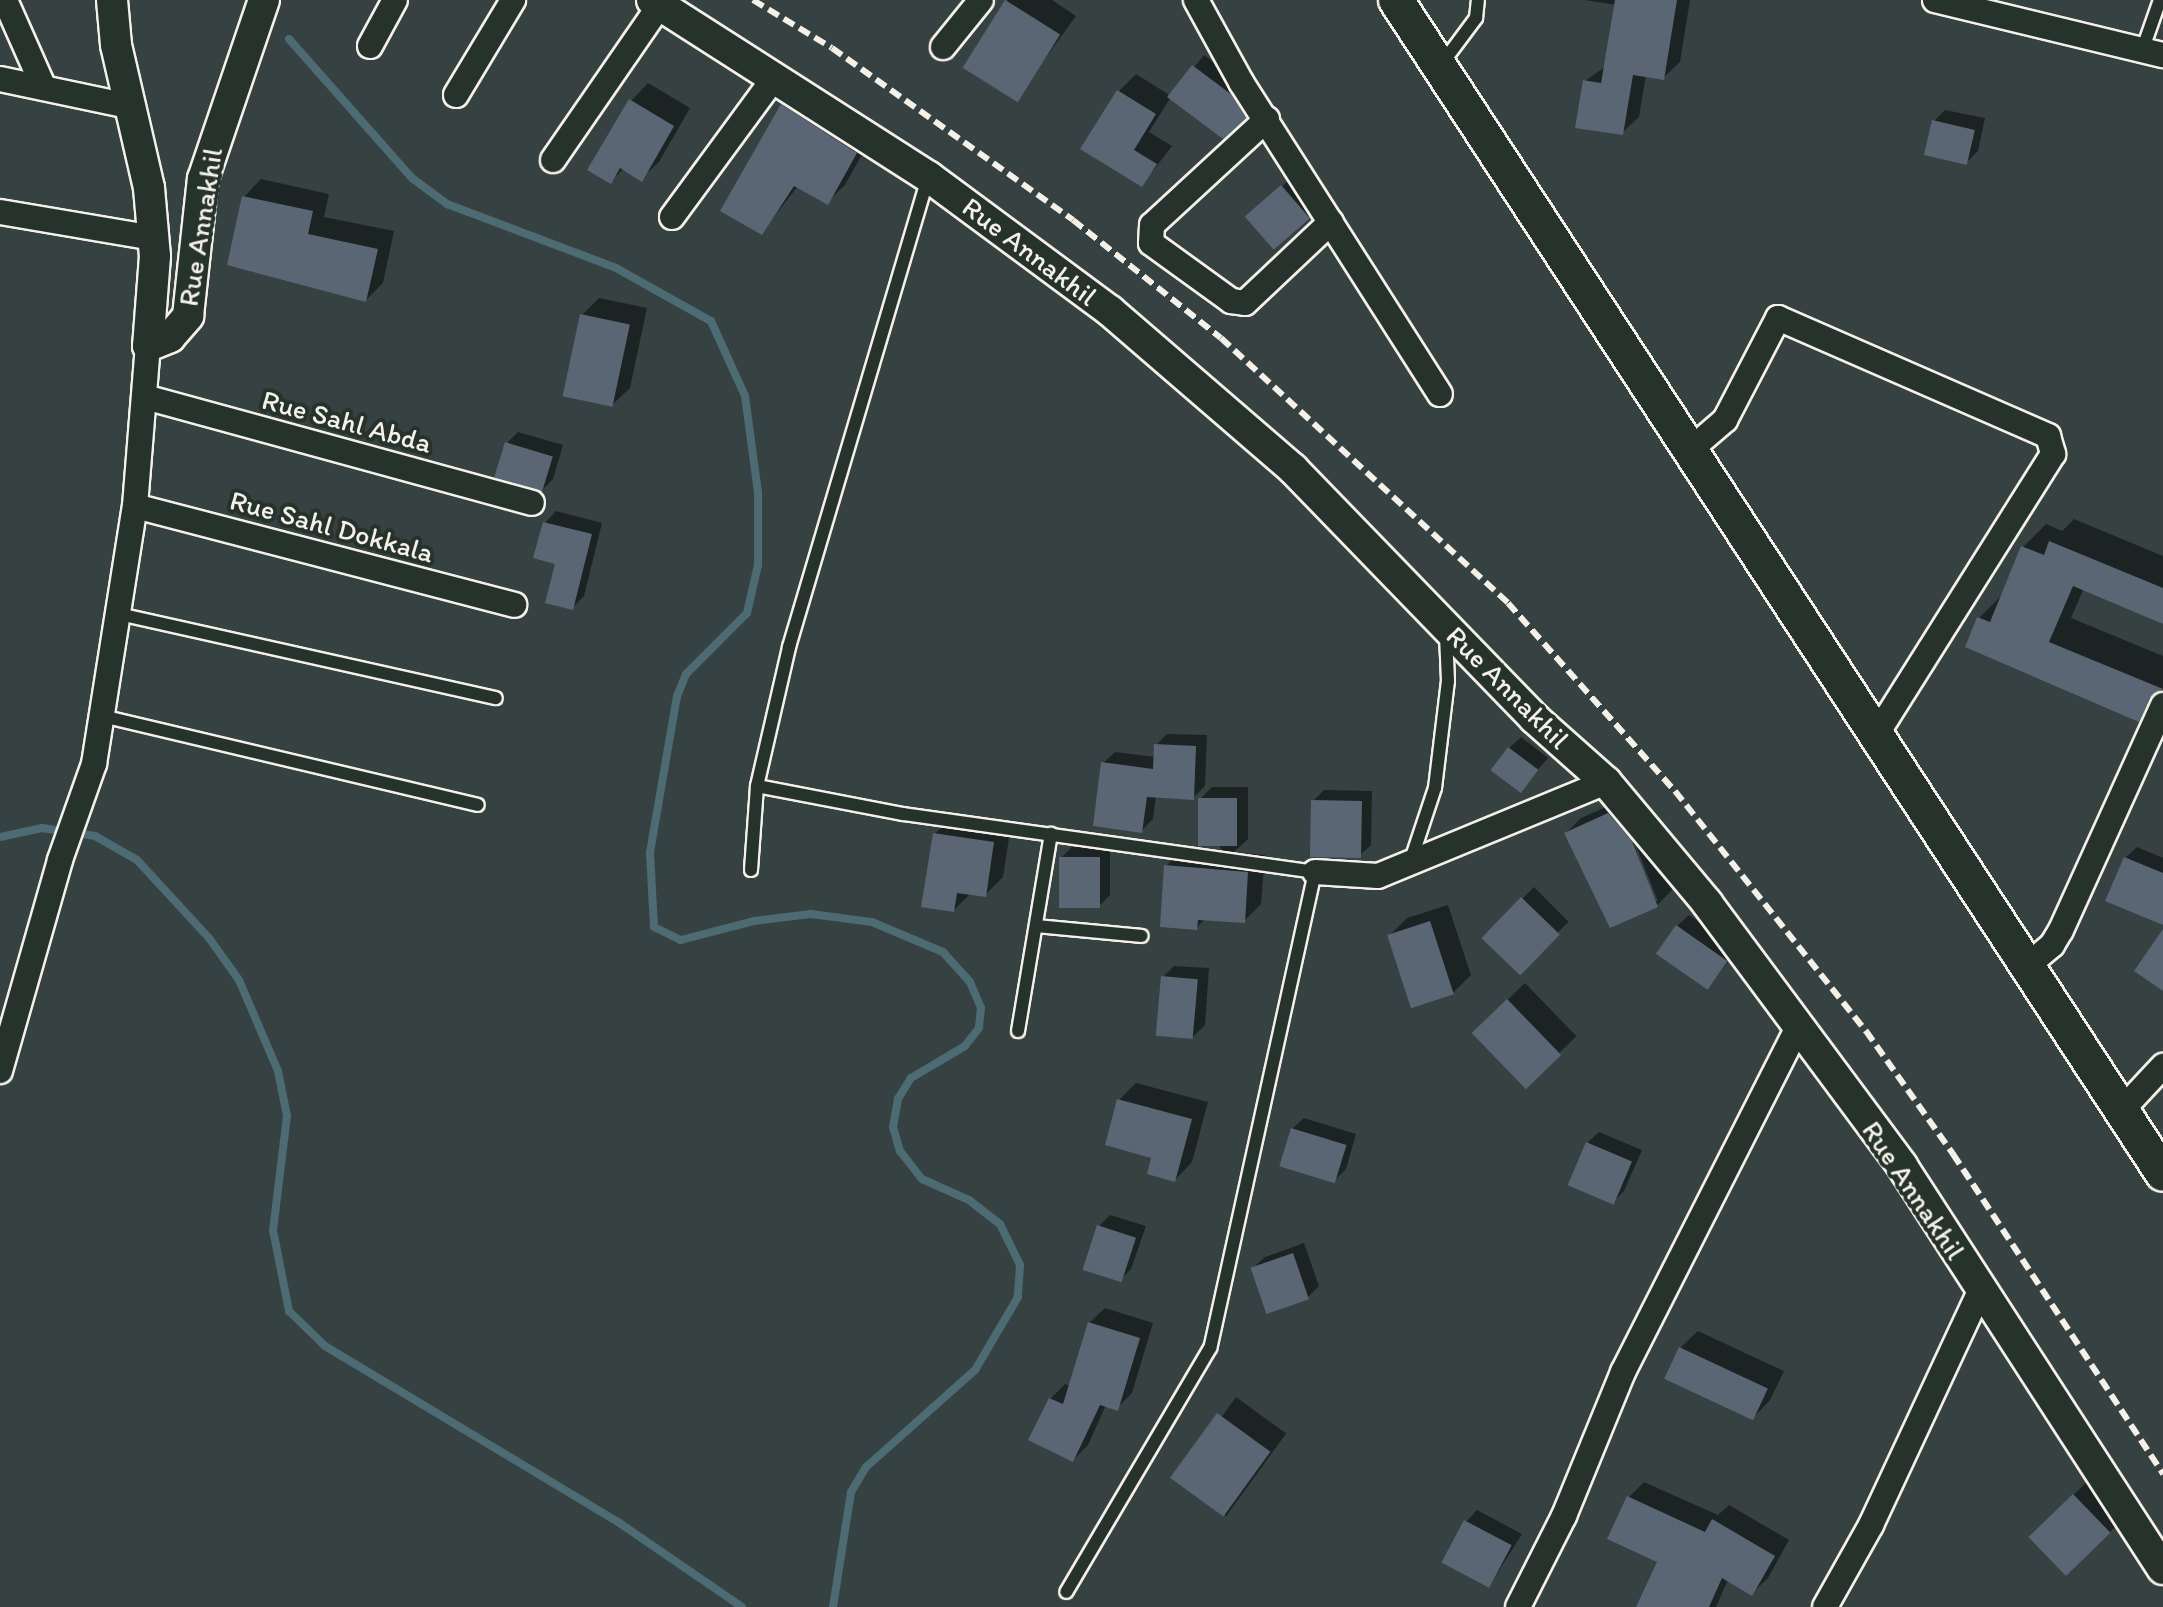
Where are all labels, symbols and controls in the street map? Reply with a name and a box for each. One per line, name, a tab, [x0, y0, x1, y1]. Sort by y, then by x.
street label: Rue Annakhil	[171, 145, 229, 309]
street label: Rue Annakhil	[956, 189, 1104, 313]
street label: Rue Sahl Abda	[259, 382, 435, 460]
street label: Rue Sahl Dokkala	[226, 483, 438, 569]
street label: Rue Annakhil	[1440, 619, 1576, 755]
street label: Rue Annakhil	[1855, 1114, 1973, 1266]

